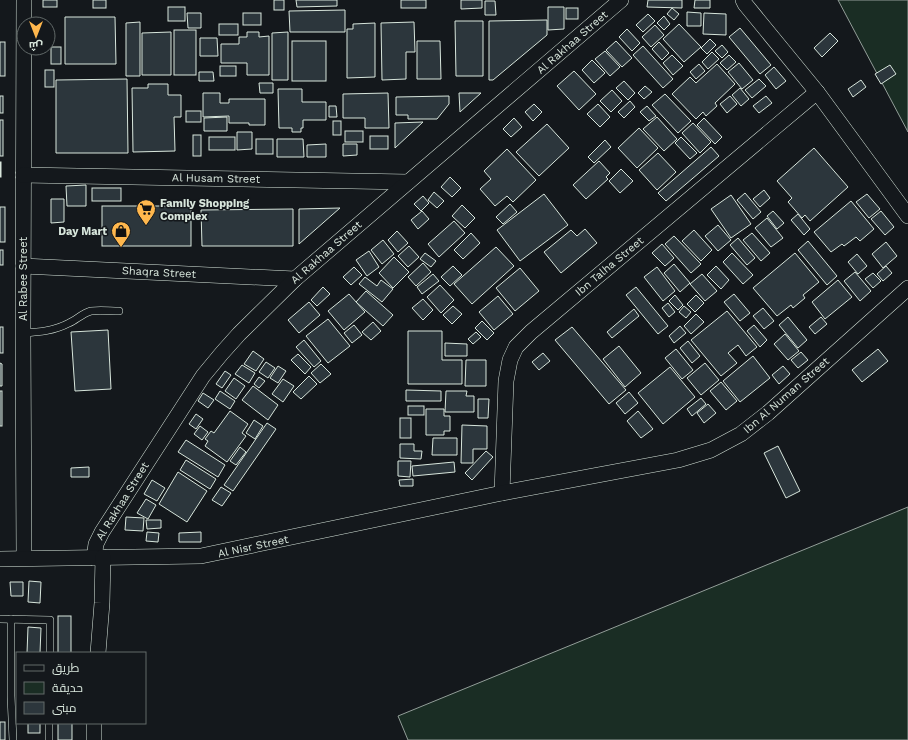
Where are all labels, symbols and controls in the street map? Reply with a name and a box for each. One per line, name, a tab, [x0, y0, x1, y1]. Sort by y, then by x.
street label: Al Rakhaa Street	[534, 8, 611, 77]
north arrow	[16, 16, 56, 56]
text: ش	[29, 39, 43, 52]
street label: Al Husam Street	[172, 171, 261, 186]
place label: Family Shopping Complex	[160, 197, 250, 223]
supermarket icon: Family Shopping Complex	[135, 198, 157, 226]
street label: Al Rakhaa Street	[288, 218, 365, 287]
shop icon: Day Mart	[110, 220, 132, 248]
place label: Day Mart	[58, 225, 107, 238]
street label: Ibn Talha Street	[573, 234, 646, 299]
street label: Al Rabee Street	[17, 237, 30, 321]
street label: Shaqra Street	[122, 264, 197, 281]
street label: Ibn Al Numan Street	[741, 354, 832, 436]
street label: Al Rakhaa Street	[93, 459, 152, 543]
street label: Al Nisr Street	[217, 533, 290, 560]
legend	[16, 652, 146, 724]
text: طريق	[52, 661, 80, 675]
text: حديقة	[52, 681, 83, 695]
text: مبنى	[52, 701, 77, 715]

